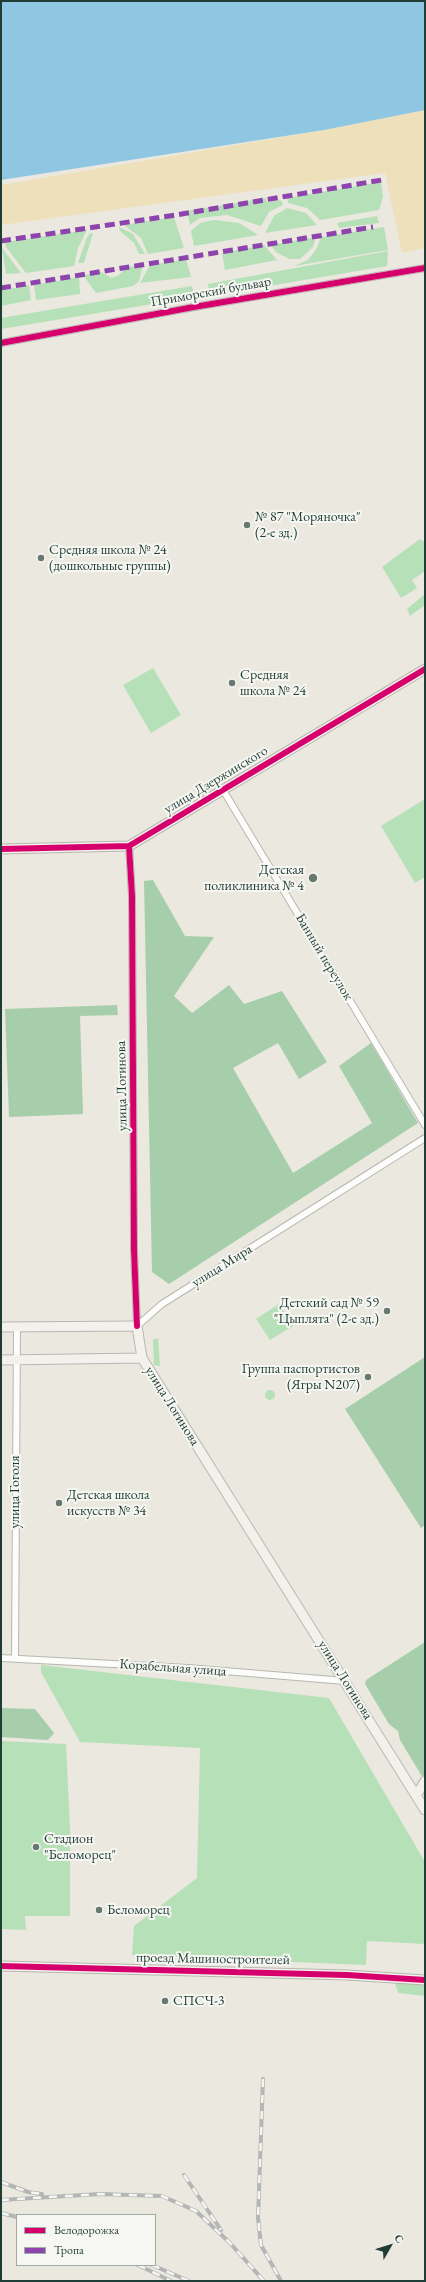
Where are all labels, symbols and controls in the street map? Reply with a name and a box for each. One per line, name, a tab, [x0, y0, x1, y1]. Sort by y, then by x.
street label: Приморский бульвар	[149, 273, 273, 311]
place label: № 87 "Моряночка" (2-е зд.)	[255, 509, 361, 542]
marker: № 87 "Моряночка" (2-е зд.)	[242, 520, 252, 530]
place label: Средняя школа № 24 (дошкольные группы)	[49, 542, 171, 574]
marker: Средняя школа № 24 (дошкольные группы)	[36, 553, 46, 563]
place label: Средняя школа № 24	[240, 667, 306, 700]
marker: Средняя школа № 24	[227, 678, 237, 688]
street label: улица Дзержинского	[161, 742, 271, 818]
place label: Детская поликлиника № 4	[204, 862, 304, 894]
marker: Детская поликлиника № 4	[307, 872, 319, 884]
street label: Банный переулок	[291, 910, 357, 1004]
street label: улица Логинова	[113, 1041, 131, 1131]
street label: улица Мира	[189, 1241, 255, 1291]
place label: Детский сад № 59 "Цыплята" (2-е зд.)	[274, 1295, 379, 1328]
marker: Детский сад № 59 "Цыплята" (2-е зд.)	[382, 1306, 392, 1316]
place label: Группа паспортистов (Ягры N207)	[242, 1361, 360, 1394]
street label: улица Логинова	[141, 1363, 203, 1449]
marker: Группа паспортистов (Ягры N207)	[363, 1372, 373, 1382]
street label: улица Гоголя	[7, 1456, 23, 1528]
place label: Детская школа искусств № 34	[67, 1487, 150, 1520]
marker: Детская школа искусств № 34	[54, 1498, 64, 1508]
street label: улица Логинова	[314, 1637, 376, 1723]
street label: Корабельная улица	[119, 1656, 227, 1680]
place label: Стадион "Беломорец"	[44, 1831, 116, 1864]
marker: Стадион "Беломорец"	[31, 1842, 41, 1852]
place label: Беломорец	[107, 1902, 170, 1918]
marker: Беломорец	[94, 1905, 104, 1915]
street label: проезд Машиностроителей	[136, 1949, 290, 1969]
place label: СПСЧ-3	[173, 1993, 225, 2009]
marker: СПСЧ-3	[160, 1996, 170, 2006]
legend	[16, 2214, 156, 2266]
text: Велодорожка	[54, 2222, 119, 2238]
north arrow	[370, 2226, 410, 2266]
text: С	[391, 2231, 407, 2246]
text: Тропа	[54, 2242, 84, 2258]

